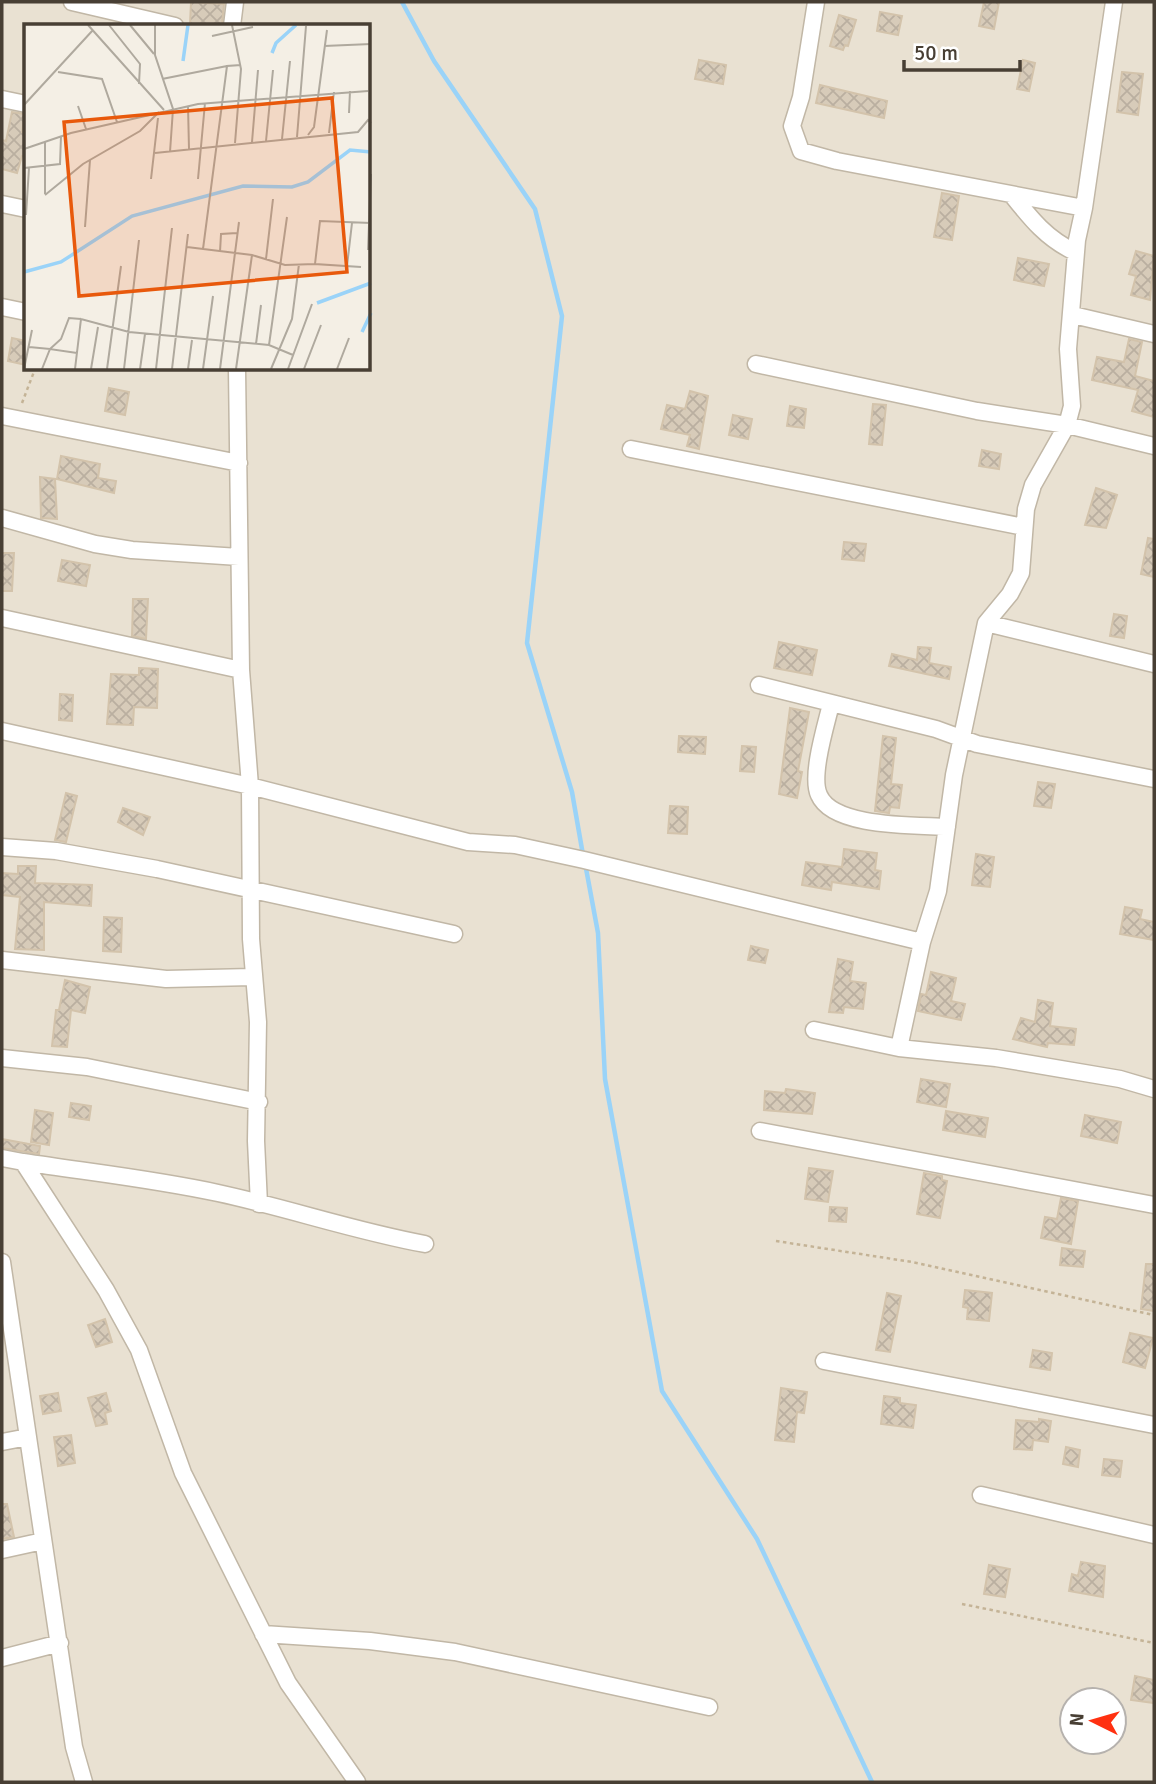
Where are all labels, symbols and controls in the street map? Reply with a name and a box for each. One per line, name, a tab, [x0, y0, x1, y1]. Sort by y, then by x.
inset map	[24, 24, 371, 371]
scale bar	[904, 28, 1020, 72]
text: 50 m	[914, 40, 958, 66]
north arrow	[1058, 1686, 1128, 1756]
text: N	[1065, 1712, 1090, 1727]

